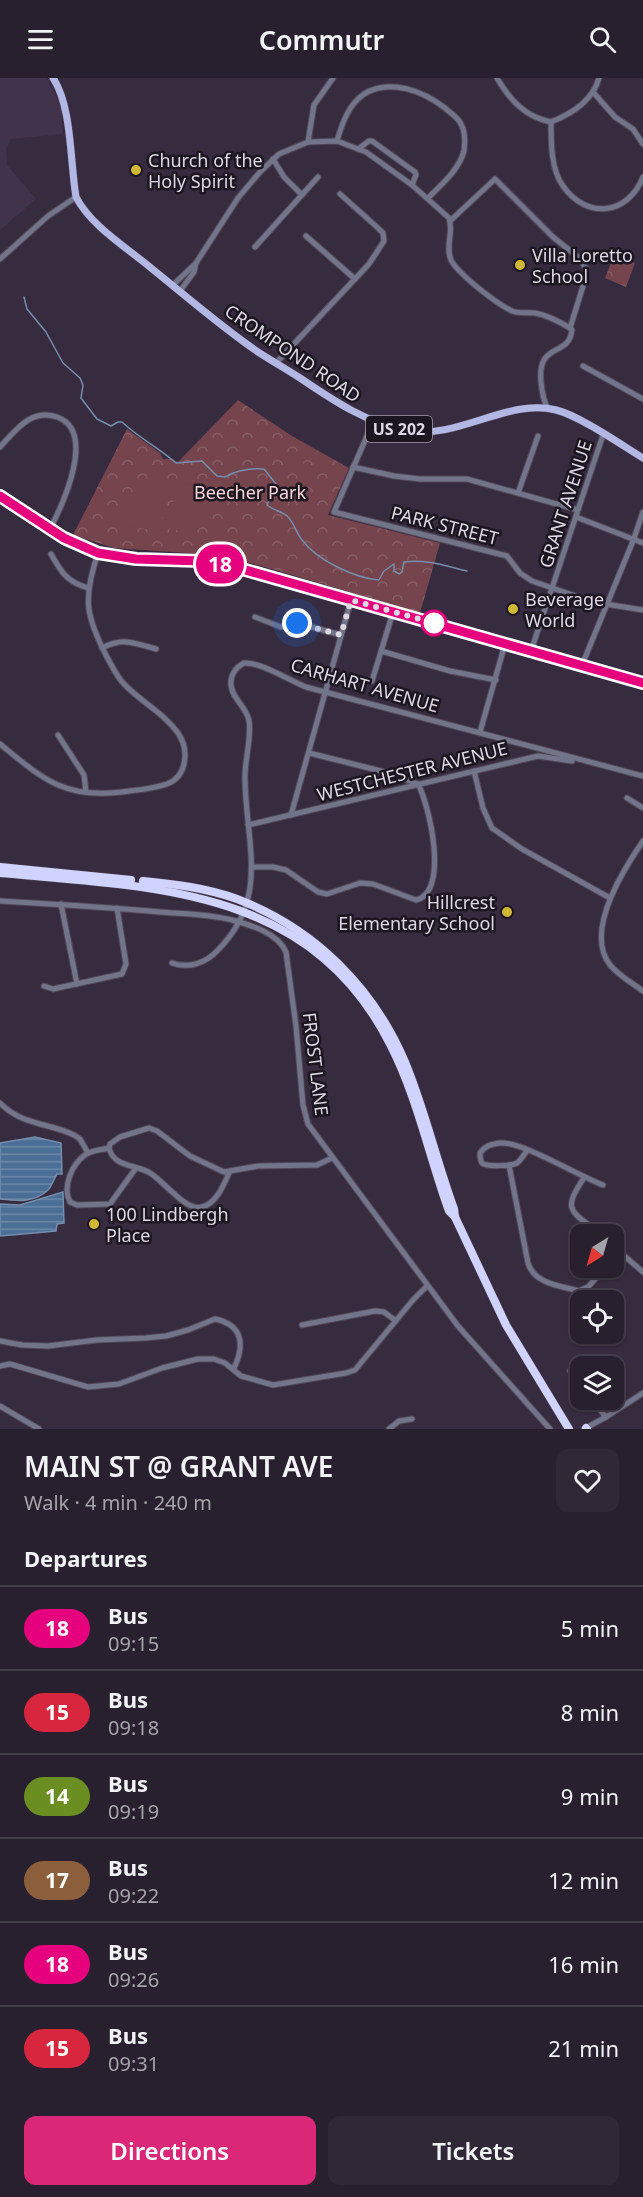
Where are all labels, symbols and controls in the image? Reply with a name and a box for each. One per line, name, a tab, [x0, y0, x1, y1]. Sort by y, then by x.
text: Commutr	[259, 21, 384, 58]
icon: menu	[24, 23, 57, 56]
icon: search	[586, 23, 619, 56]
place label: Church of the Holy Spirit	[148, 148, 263, 193]
marker: Church of the Holy Spirit	[129, 163, 143, 177]
place label: Villa Loretto School	[532, 243, 633, 288]
marker: Villa Loretto School	[513, 258, 527, 272]
street label: CROMPOND ROAD	[220, 299, 366, 407]
road number: US 202	[366, 416, 432, 442]
street label: GRANT AVENUE	[533, 437, 597, 571]
park label: Beecher Park	[194, 480, 306, 504]
street label: PARK STREET	[389, 500, 501, 550]
line badge: 18	[193, 544, 247, 584]
text: 18	[208, 550, 232, 578]
place label: Beverage World	[525, 587, 604, 632]
marker: Beverage World	[506, 602, 520, 616]
your location	[282, 608, 312, 638]
unlabelled marker	[421, 610, 447, 636]
street label: CARHART AVENUE	[288, 652, 442, 718]
street label: WESTCHESTER AVENUE	[314, 736, 510, 806]
place label: Hillcrest Elementary School	[338, 890, 495, 935]
marker: Hillcrest Elementary School	[500, 905, 514, 919]
street label: FROST LANE	[298, 1011, 334, 1117]
place label: 100 Lindbergh Place	[106, 1202, 229, 1247]
marker: 100 Lindbergh Place	[87, 1217, 101, 1231]
north arrow	[570, 1224, 624, 1278]
map controls	[570, 1224, 624, 1410]
button: locate	[570, 1290, 624, 1344]
button: layers	[570, 1356, 624, 1410]
text: MAIN ST @ GRANT AVE	[24, 1447, 333, 1485]
button: heart	[556, 1449, 619, 1512]
text: Walk · 4 min · 240 m	[24, 1489, 212, 1516]
text: Departures	[24, 1543, 148, 1573]
text: Bus	[108, 1600, 148, 1630]
text: 5 min	[561, 1613, 619, 1643]
text: 18	[45, 1614, 69, 1642]
text: 09:15	[108, 1630, 159, 1657]
text: Bus	[108, 1684, 148, 1714]
text: 8 min	[561, 1697, 619, 1727]
text: 15	[45, 1698, 69, 1726]
text: 09:18	[108, 1714, 159, 1741]
text: Bus	[108, 1768, 148, 1798]
text: 9 min	[561, 1781, 619, 1811]
text: 14	[45, 1782, 69, 1810]
text: 09:19	[108, 1798, 159, 1825]
text: Bus	[108, 1852, 148, 1882]
text: 12 min	[548, 1865, 619, 1895]
text: 17	[45, 1866, 69, 1894]
text: 09:22	[108, 1882, 159, 1909]
text: Bus	[108, 1936, 148, 1966]
text: 16 min	[548, 1949, 619, 1979]
text: 18	[45, 1950, 69, 1978]
text: 09:26	[108, 1966, 159, 1993]
text: Bus	[108, 2020, 148, 2050]
text: 21 min	[548, 2033, 619, 2063]
text: 15	[45, 2034, 69, 2062]
text: 09:31	[108, 2050, 159, 2077]
button: Directions	[24, 2116, 316, 2185]
button: Tickets	[328, 2116, 619, 2185]

